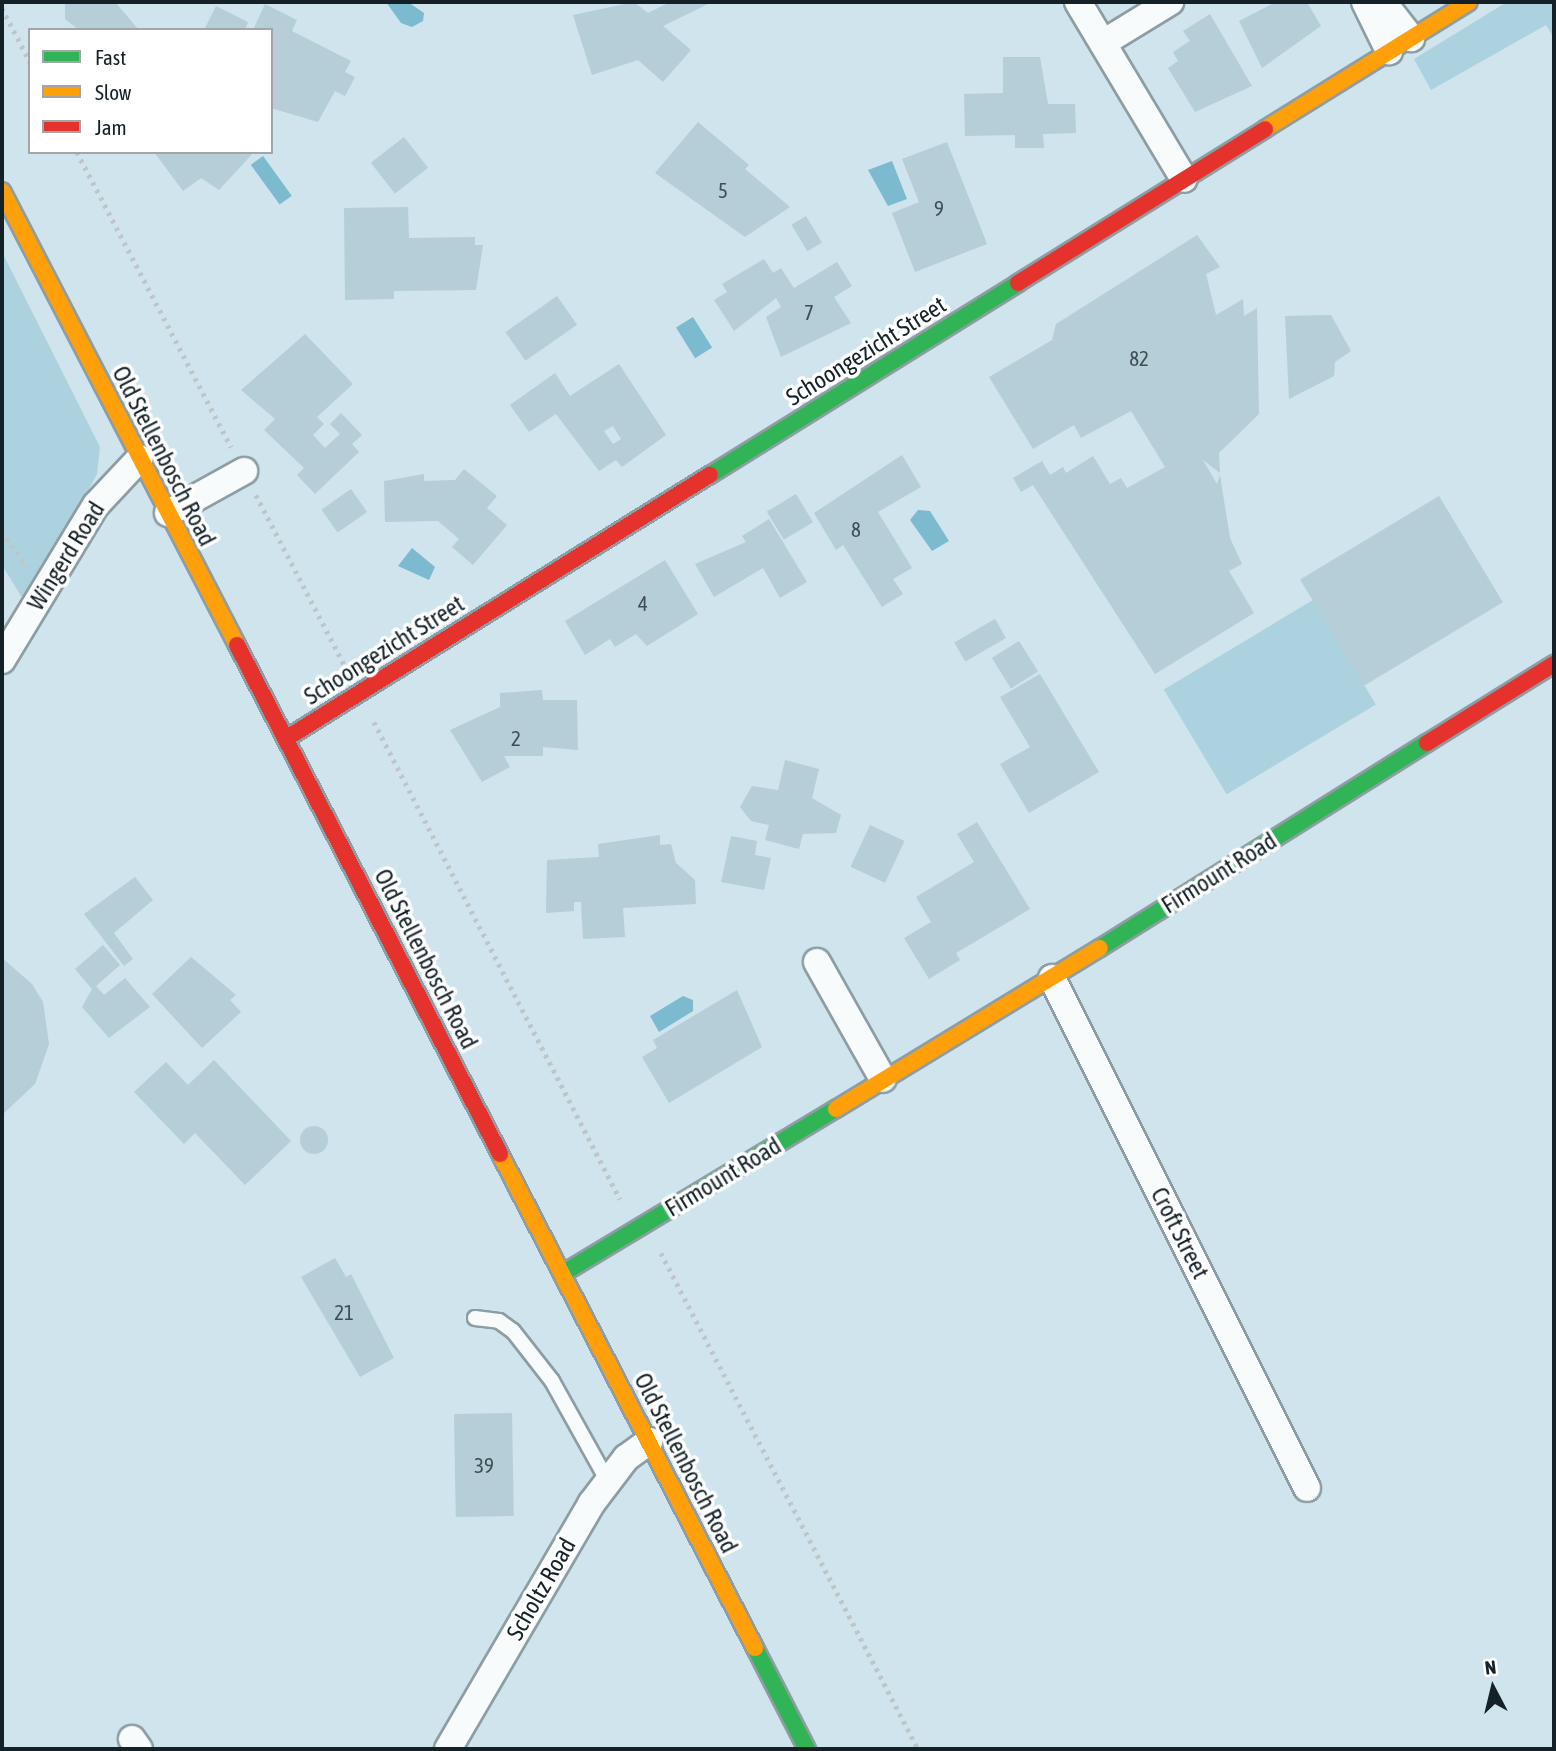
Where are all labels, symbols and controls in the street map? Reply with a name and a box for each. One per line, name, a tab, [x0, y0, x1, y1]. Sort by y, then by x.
legend	[28, 28, 273, 154]
text: Fast	[95, 45, 126, 69]
text: Slow	[95, 80, 131, 104]
text: Jam	[95, 115, 127, 139]
house number: 5	[718, 177, 728, 203]
house number: 9	[934, 195, 944, 221]
street label: Schoongezicht Street	[781, 290, 951, 412]
house number: 7	[804, 299, 814, 325]
house number: 82	[1129, 345, 1149, 371]
street label: Old Stellenbosch Road	[106, 361, 222, 551]
street label: Wingerd Road	[21, 496, 111, 616]
house number: 8	[851, 516, 861, 542]
street label: Schoongezicht Street	[299, 589, 469, 711]
house number: 4	[638, 590, 648, 616]
house number: 2	[511, 725, 521, 751]
street label: Firmount Road	[1156, 826, 1282, 920]
street label: Old Stellenbosch Road	[368, 864, 484, 1054]
street label: Firmount Road	[660, 1131, 786, 1223]
street label: Croft Street	[1145, 1183, 1215, 1283]
house number: 21	[334, 1299, 354, 1325]
street label: Old Stellenbosch Road	[628, 1368, 744, 1558]
house number: 39	[474, 1452, 494, 1478]
street label: Scholtz Road	[500, 1533, 582, 1645]
north arrow	[1458, 1653, 1528, 1723]
text: N	[1484, 1656, 1497, 1679]

